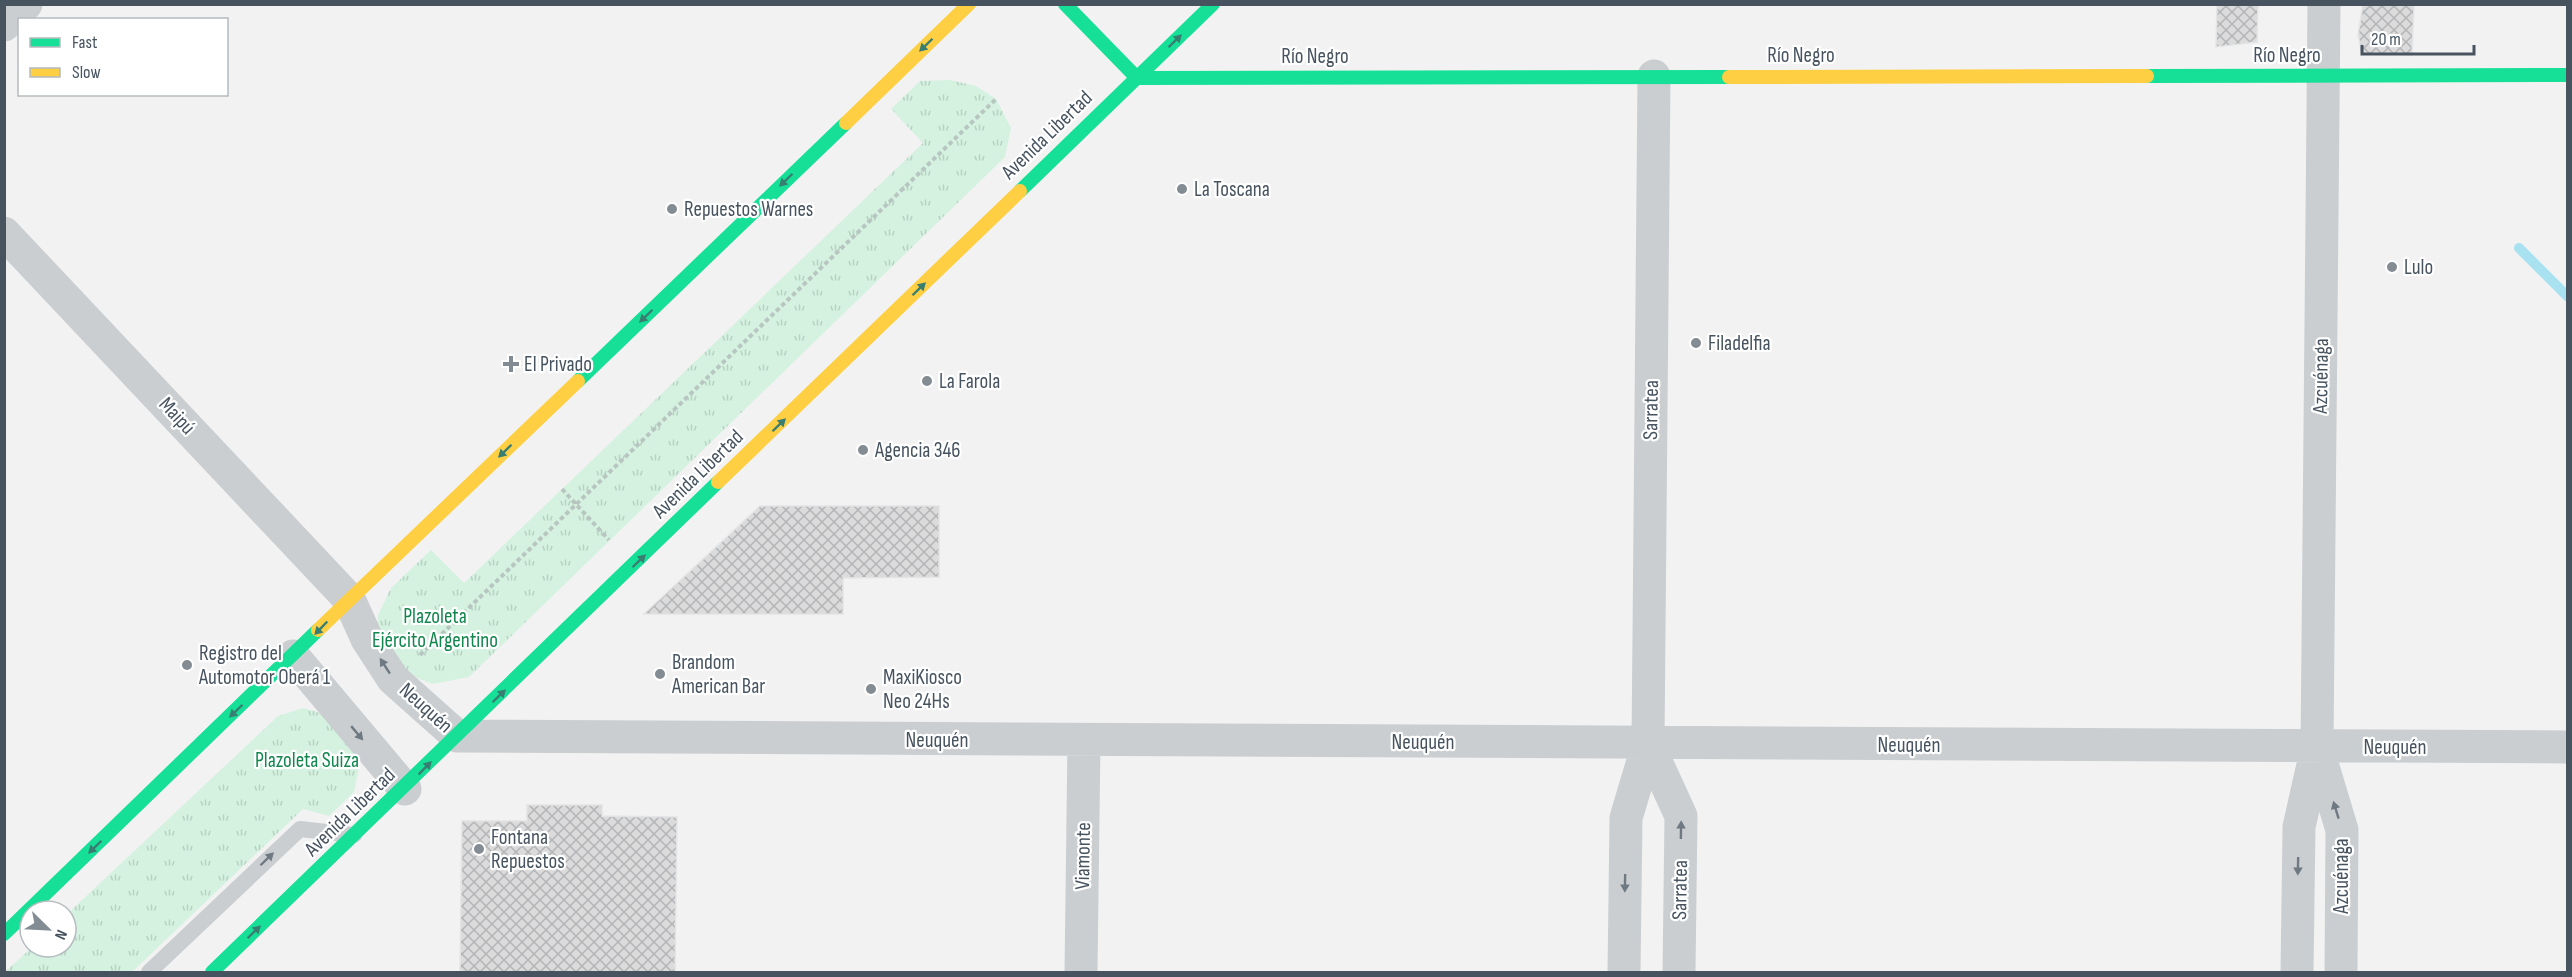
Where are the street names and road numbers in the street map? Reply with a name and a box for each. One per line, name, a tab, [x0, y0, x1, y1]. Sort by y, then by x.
street label: Río Negro	[1767, 43, 1835, 68]
street label: Río Negro	[2253, 43, 2321, 68]
street label: Río Negro	[1281, 44, 1349, 69]
street label: Avenida Libertad	[996, 86, 1098, 185]
street label: Azcuénaga	[2308, 338, 2334, 415]
street label: Sarratea	[1638, 380, 1664, 440]
street label: Maipú	[154, 392, 200, 440]
street label: Avenida Libertad	[647, 425, 749, 524]
street label: Neuquén	[394, 678, 458, 738]
street label: Neuquén	[906, 728, 968, 753]
street label: Neuquén	[1392, 730, 1454, 755]
street label: Neuquén	[1878, 733, 1940, 758]
street label: Neuquén	[2364, 735, 2426, 760]
street label: Avenida Libertad	[299, 763, 401, 862]
street label: Viamonte	[1070, 822, 1096, 890]
street label: Azcuénaga	[2329, 838, 2354, 915]
street label: Sarratea	[1667, 860, 1693, 920]

